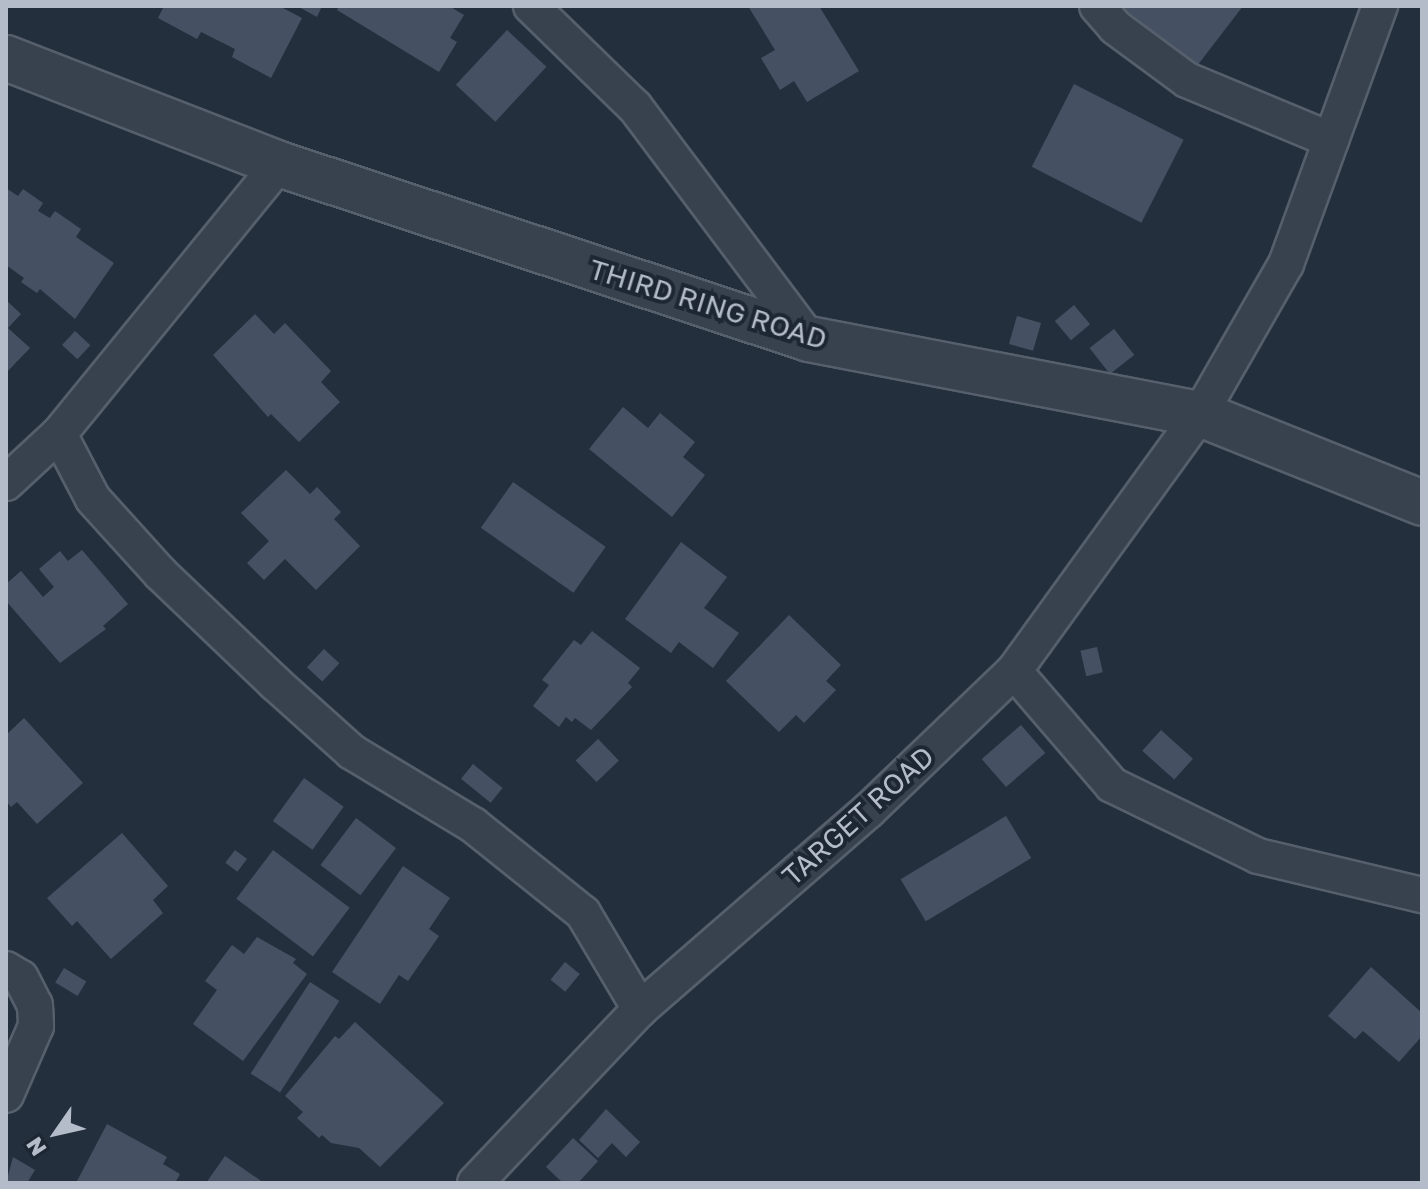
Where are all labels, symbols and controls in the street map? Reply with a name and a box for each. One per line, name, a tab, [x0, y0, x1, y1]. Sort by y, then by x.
street label: THIRD RING ROAD	[585, 252, 831, 356]
street label: TARGET ROAD	[775, 739, 941, 893]
north arrow	[16, 1093, 96, 1173]
text: N	[20, 1132, 52, 1161]

